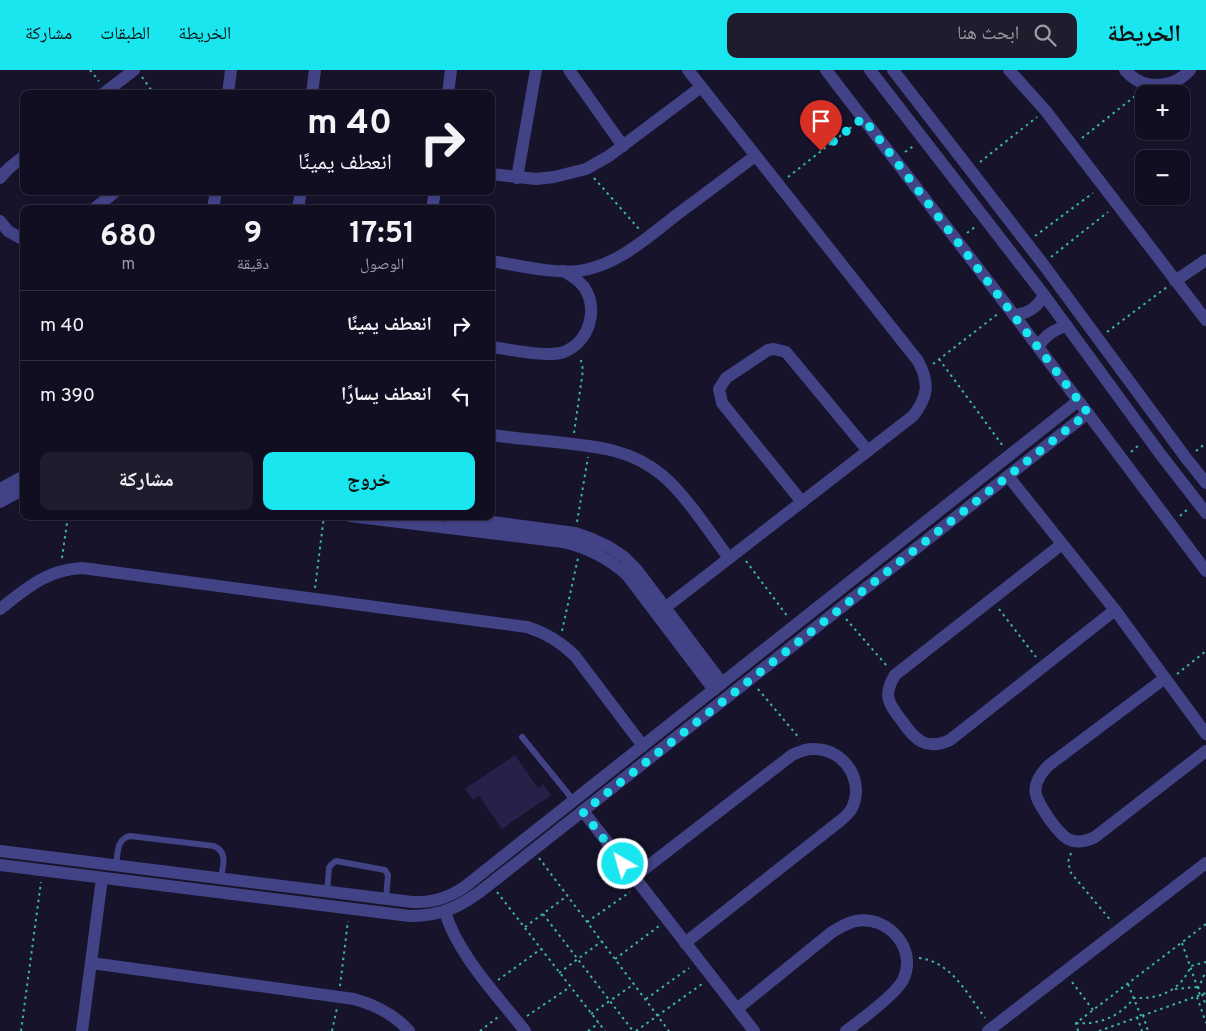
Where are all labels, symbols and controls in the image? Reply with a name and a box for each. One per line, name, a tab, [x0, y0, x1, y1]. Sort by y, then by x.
search box	[727, 13, 1077, 58]
text: الخريطة	[1107, 20, 1181, 50]
icon: search	[1031, 21, 1059, 49]
text: ابحث هنا	[957, 22, 1019, 46]
text: مشاركة	[25, 23, 72, 46]
text: الطبقات	[100, 23, 150, 46]
text: الخريطة	[178, 23, 231, 46]
map controls	[1135, 85, 1190, 205]
button: +	[1135, 85, 1190, 140]
pin	[800, 100, 842, 151]
text: 40 m	[307, 102, 392, 146]
icon: arrive	[807, 107, 835, 135]
icon: right	[410, 110, 475, 175]
text: انعطف يمينًا	[298, 150, 392, 177]
button: −	[1135, 150, 1190, 205]
text: 9	[244, 216, 262, 253]
text: 17:51	[349, 216, 415, 253]
text: 680	[100, 219, 157, 256]
text: m	[122, 255, 135, 275]
text: دقيقة	[237, 255, 269, 275]
text: الوصول	[360, 255, 404, 275]
icon: right	[447, 312, 475, 340]
text: انعطف يمينًا	[347, 313, 432, 337]
text: 40 m	[40, 314, 85, 338]
icon: left	[447, 382, 475, 410]
text: انعطف يسارًا	[341, 383, 432, 407]
text: 390 m	[40, 384, 95, 408]
button: مشاركة	[40, 452, 253, 510]
button: خروج	[263, 452, 475, 510]
position arrow	[596, 837, 648, 889]

